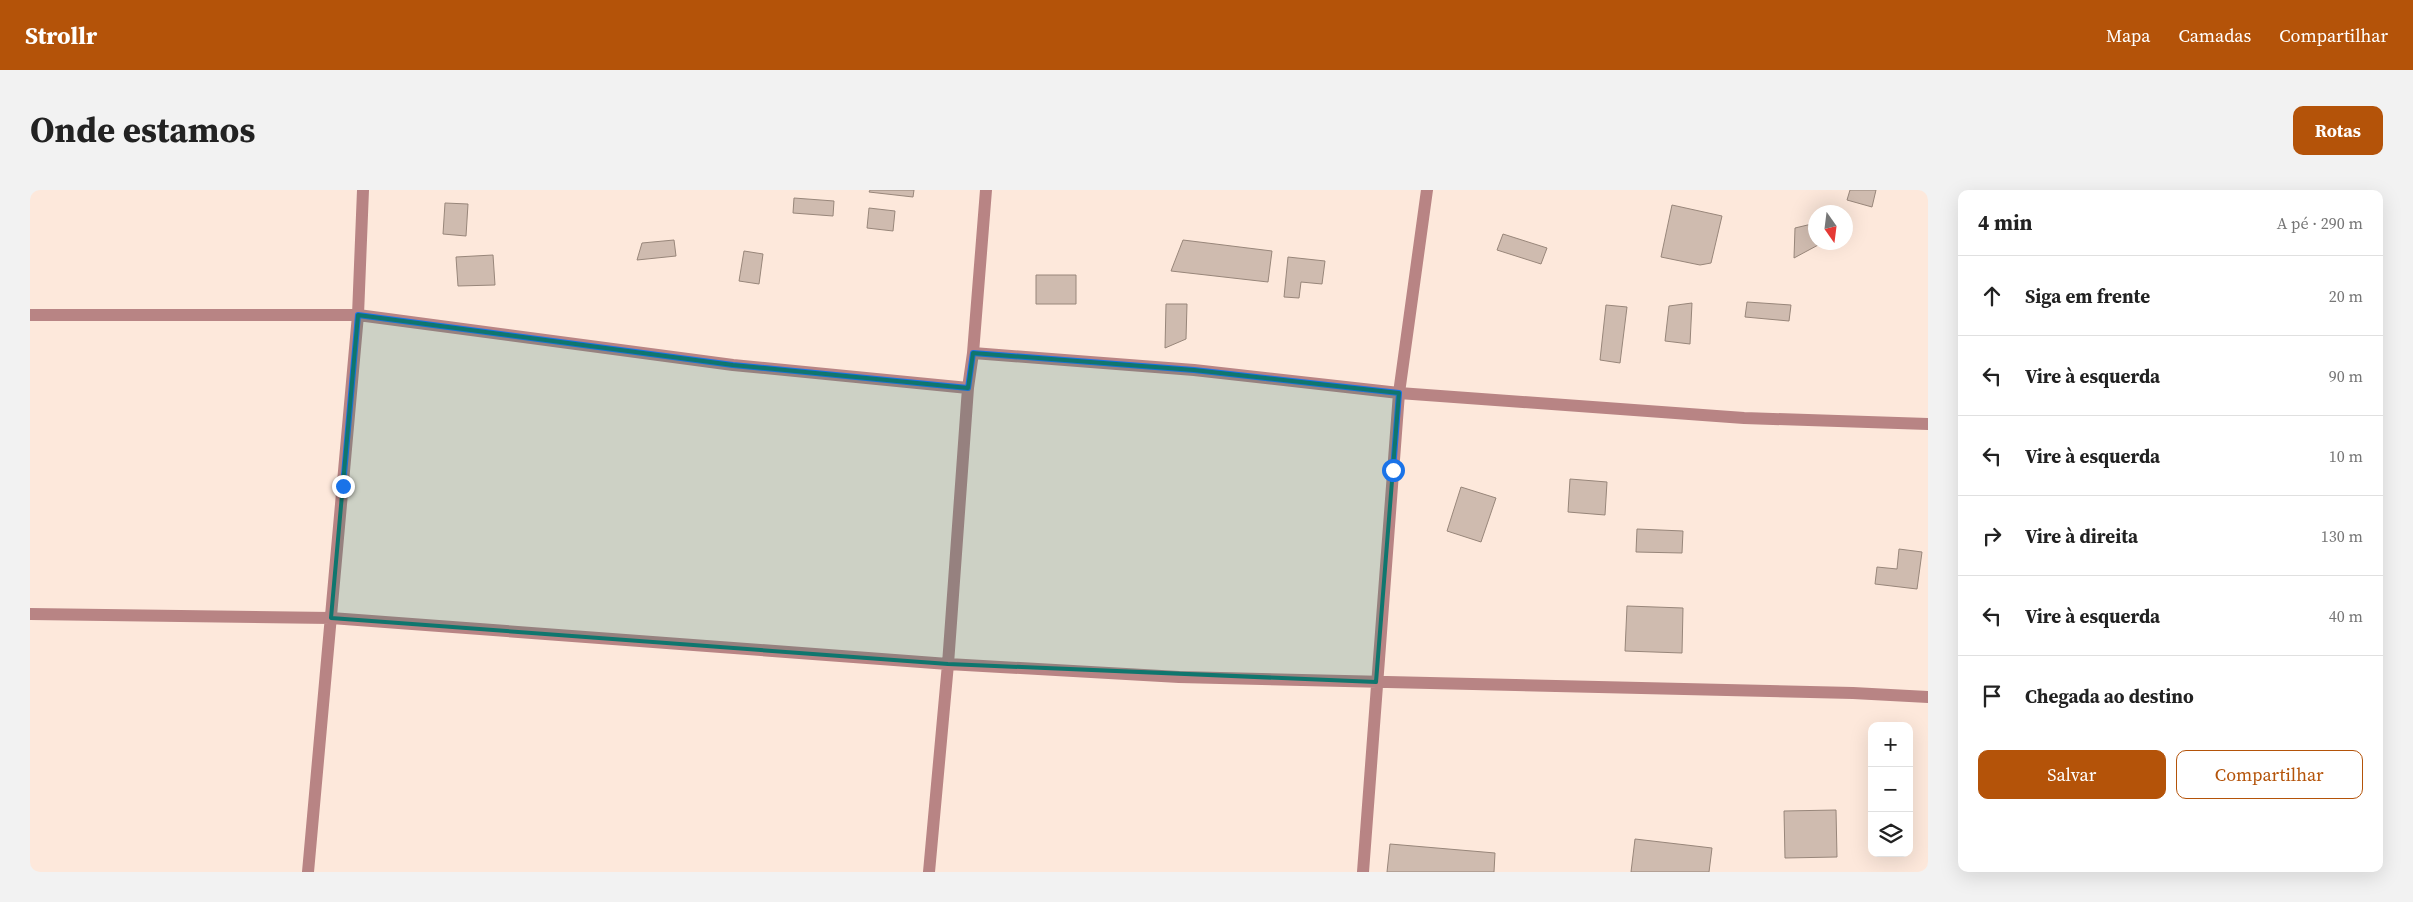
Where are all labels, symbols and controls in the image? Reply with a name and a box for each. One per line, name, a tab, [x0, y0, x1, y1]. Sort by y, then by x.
text: Strollr	[25, 19, 97, 52]
text: Mapa	[2106, 23, 2150, 48]
text: Camadas	[2178, 23, 2251, 48]
text: Compartilhar	[2279, 23, 2388, 48]
text: Onde estamos	[30, 106, 255, 154]
button: Rotas	[2293, 106, 2383, 155]
north arrow	[1808, 205, 1853, 250]
text: 4 min	[1978, 208, 2033, 237]
text: A pé · 290 m	[2277, 212, 2363, 234]
icon: ahead	[1978, 282, 2006, 310]
text: Siga em frente	[2025, 283, 2150, 309]
text: 20 m	[2329, 285, 2363, 307]
icon: left	[1978, 362, 2006, 390]
text: Vire à esquerda	[2025, 363, 2160, 389]
text: 90 m	[2329, 365, 2363, 387]
icon: left	[1978, 442, 2006, 470]
text: Vire à esquerda	[2025, 443, 2160, 469]
text: 10 m	[2329, 445, 2363, 467]
route start	[1382, 459, 1405, 482]
route end	[332, 475, 355, 498]
icon: right	[1978, 522, 2006, 550]
text: Vire à direita	[2025, 523, 2138, 549]
text: 130 m	[2321, 525, 2363, 547]
icon: left	[1978, 602, 2006, 630]
text: Vire à esquerda	[2025, 603, 2160, 629]
text: 40 m	[2329, 605, 2363, 627]
icon: arrive	[1978, 682, 2006, 710]
text: Chegada ao destino	[2025, 683, 2194, 709]
map controls	[1868, 722, 1913, 857]
button: +	[1868, 722, 1913, 767]
button: Salvar	[1978, 750, 2166, 799]
button: Compartilhar	[2176, 750, 2363, 799]
button: −	[1868, 767, 1913, 812]
button: layers	[1868, 812, 1913, 857]

